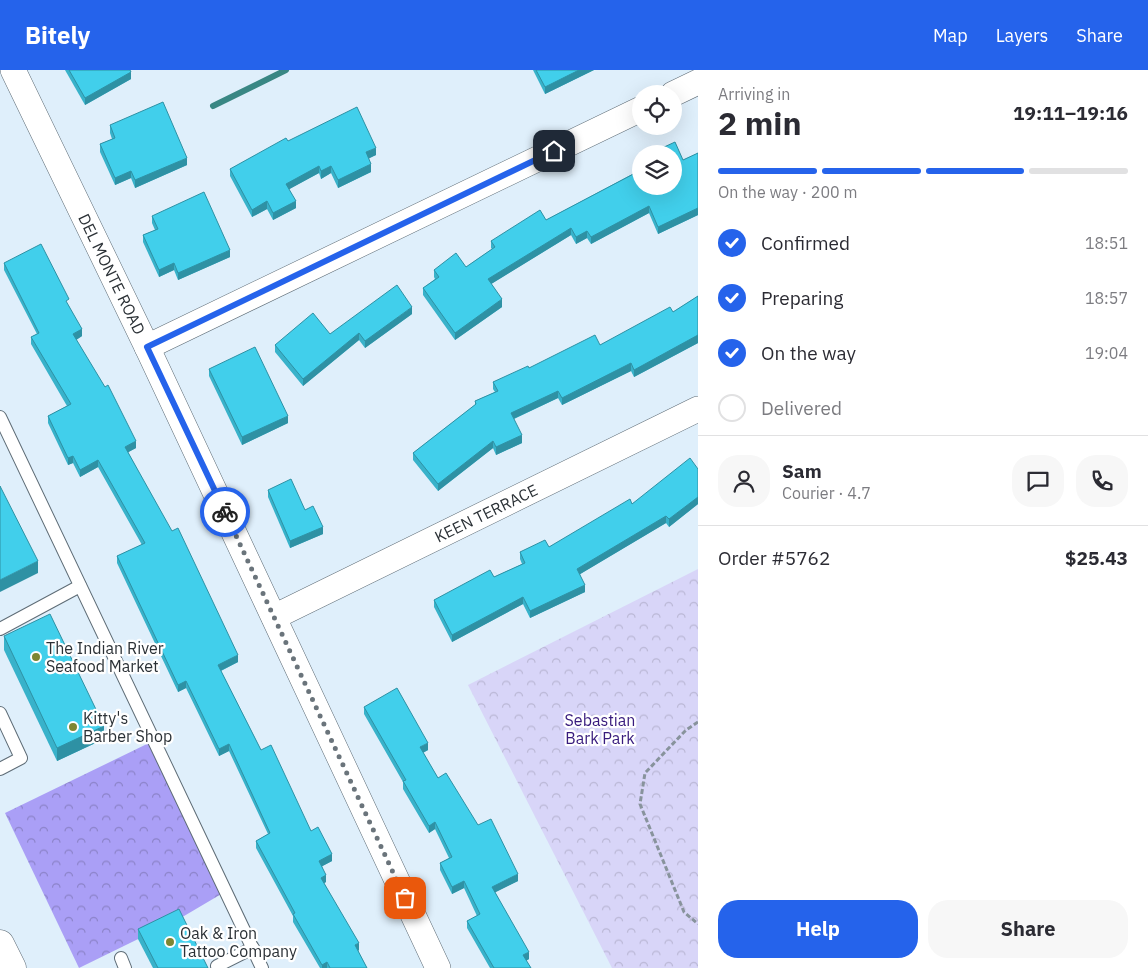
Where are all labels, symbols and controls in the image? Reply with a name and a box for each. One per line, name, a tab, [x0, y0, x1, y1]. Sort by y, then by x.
text: Bitely	[25, 19, 90, 51]
text: Map	[933, 24, 968, 47]
text: Layers	[996, 24, 1048, 47]
text: Share	[1076, 24, 1123, 47]
text: Arriving in	[718, 84, 790, 104]
map controls	[632, 85, 682, 195]
button: locate	[632, 85, 682, 135]
text: 19:11–19:16	[1013, 101, 1128, 125]
text: 2 min	[718, 102, 802, 144]
pin	[533, 130, 575, 172]
icon: home	[540, 137, 568, 165]
button: layers	[632, 145, 682, 195]
text: On the way · 200 m	[718, 182, 857, 202]
street label: DEL MONTE ROAD	[74, 210, 150, 338]
icon: check	[718, 229, 746, 257]
text: Confirmed	[761, 231, 850, 255]
text: 18:51	[1085, 233, 1128, 253]
icon: check	[718, 284, 746, 312]
text: Preparing	[761, 286, 843, 310]
text: 18:57	[1085, 288, 1128, 308]
icon: check	[718, 339, 746, 367]
text: On the way	[761, 341, 856, 365]
text: 19:04	[1085, 343, 1128, 363]
text: Delivered	[761, 396, 842, 420]
button: person	[718, 455, 770, 507]
button: chat	[1012, 455, 1064, 507]
button: phone	[1076, 455, 1128, 507]
text: Sam	[782, 459, 822, 483]
street label: KEEN TERRACE	[431, 479, 541, 547]
text: Courier · 4.7	[782, 483, 871, 503]
courier	[200, 487, 250, 537]
icon: bike	[211, 498, 239, 526]
text: Order #5762	[718, 546, 830, 570]
text: $25.43	[1065, 546, 1128, 570]
place label: The Indian River Seafood Market	[46, 638, 164, 676]
marker: The Indian River Seafood Market	[30, 651, 42, 663]
place label: Kitty's Barber Shop	[83, 708, 172, 746]
park label: Sebastian Bark Park	[565, 710, 635, 748]
marker: Kitty's Barber Shop	[67, 721, 79, 733]
pin	[384, 877, 426, 919]
icon: bag	[391, 884, 419, 912]
button: Help	[718, 900, 918, 958]
button: Share	[928, 900, 1128, 958]
place label: Oak & Iron Tattoo Company	[180, 923, 297, 961]
marker: Oak & Iron Tattoo Company	[164, 936, 176, 948]

